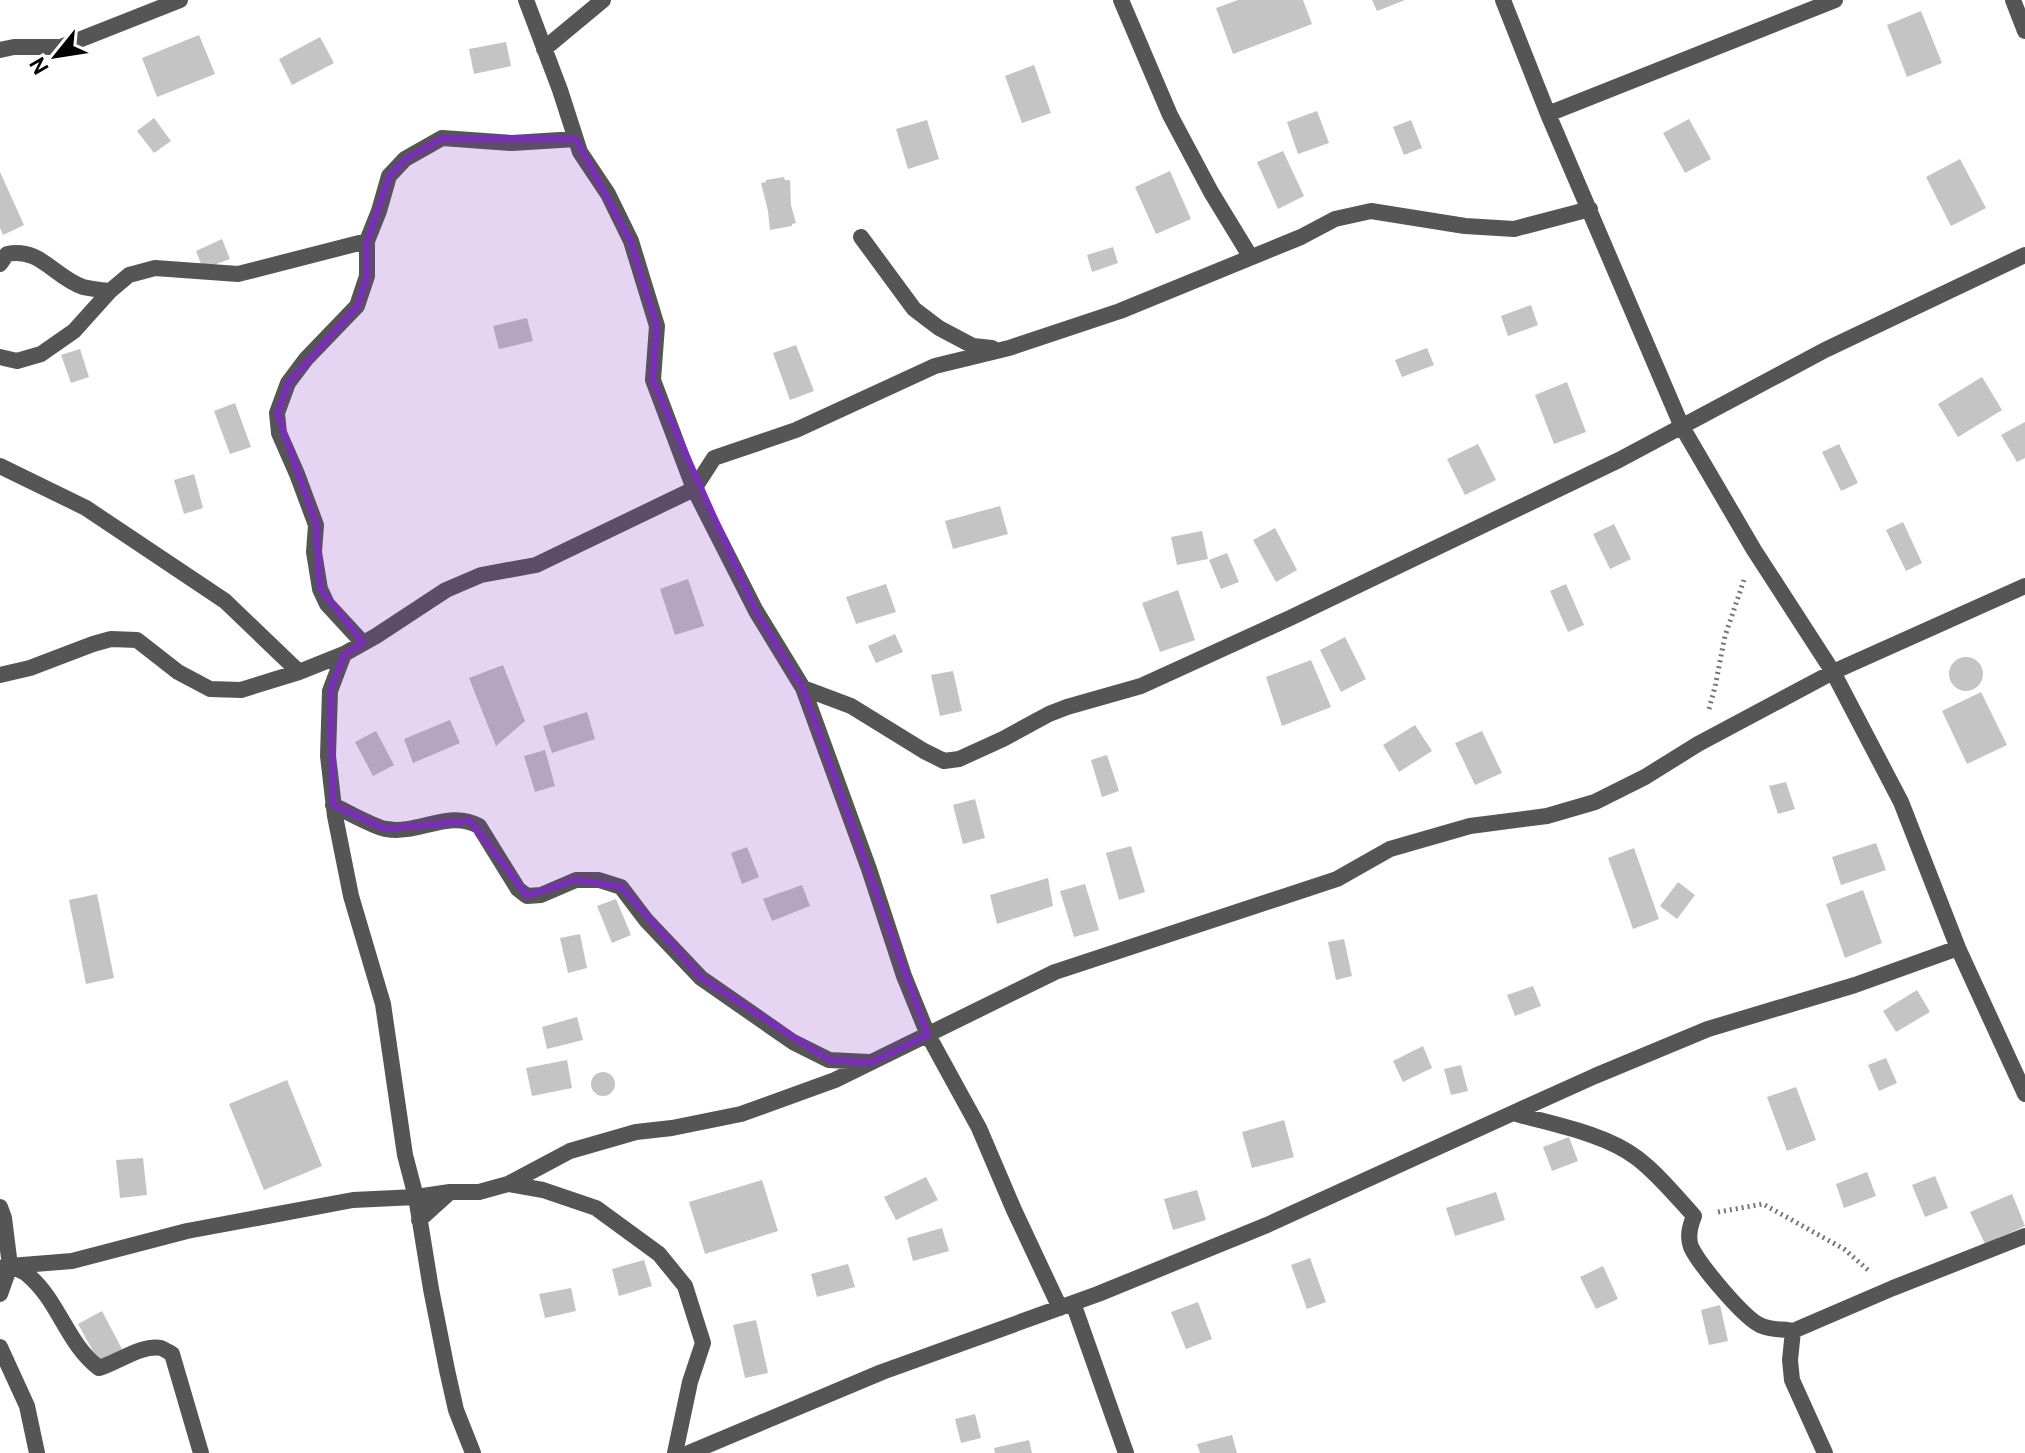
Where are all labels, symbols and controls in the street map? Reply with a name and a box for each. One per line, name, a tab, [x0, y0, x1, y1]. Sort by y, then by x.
north arrow	[16, 16, 96, 96]
text: N	[24, 52, 55, 79]

